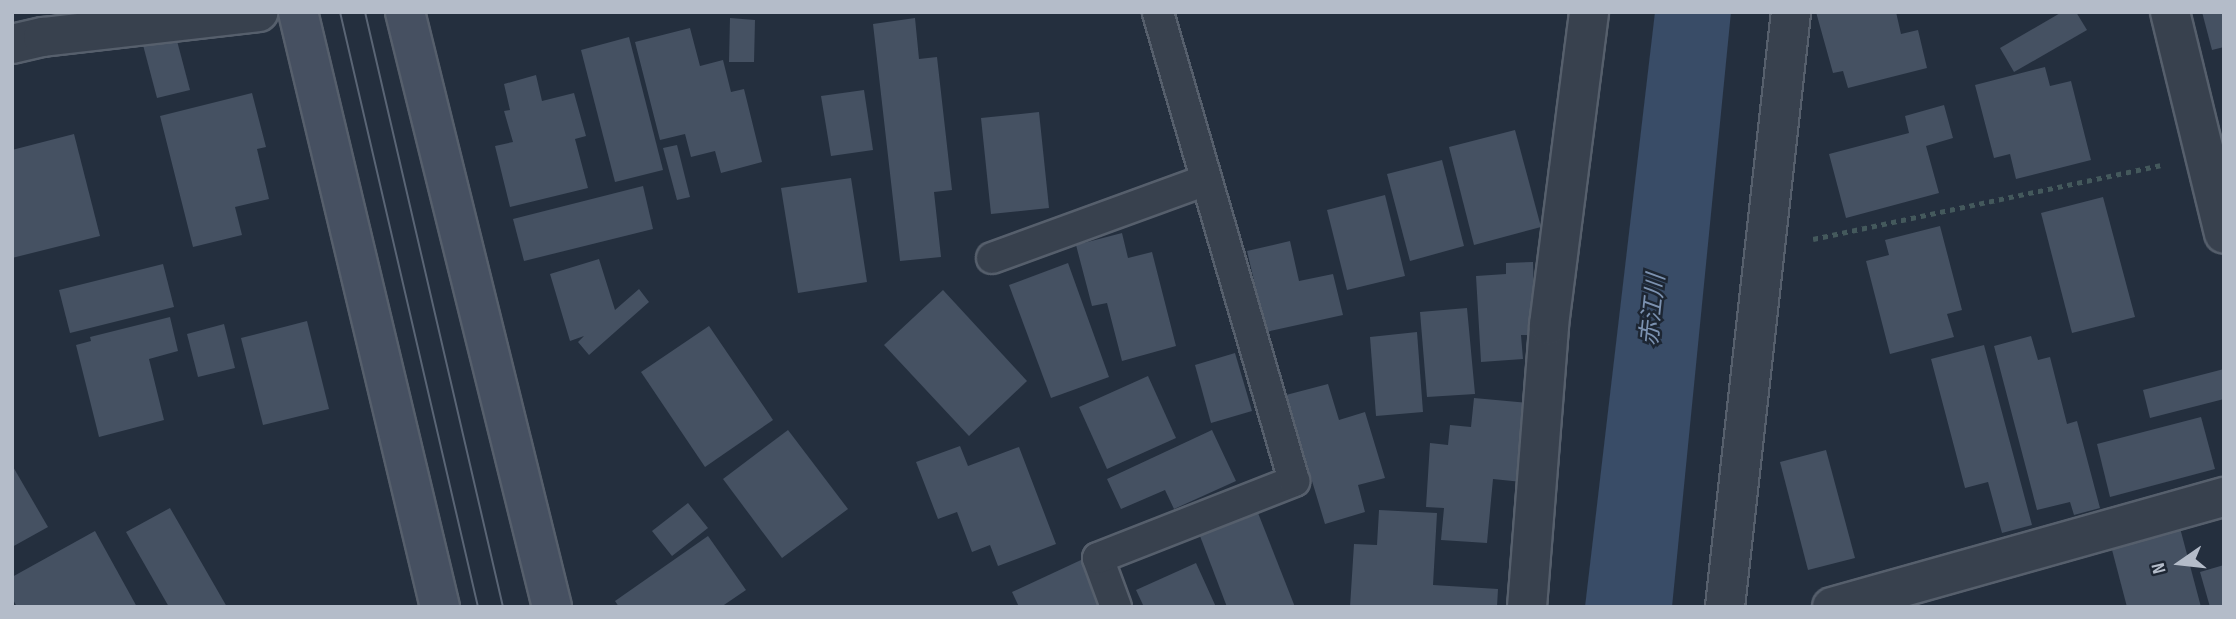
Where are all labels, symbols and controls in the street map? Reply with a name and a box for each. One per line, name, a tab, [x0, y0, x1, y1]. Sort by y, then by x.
water label: 赤江川	[1635, 273, 1671, 347]
north arrow	[2145, 528, 2215, 598]
text: N	[2147, 560, 2172, 576]

